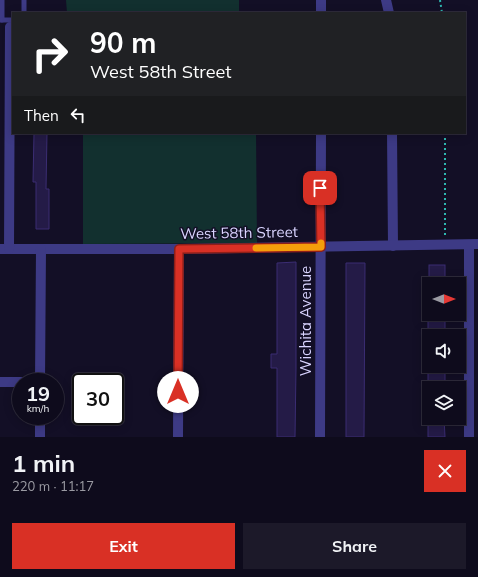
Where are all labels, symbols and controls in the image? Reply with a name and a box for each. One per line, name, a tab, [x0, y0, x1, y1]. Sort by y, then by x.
text: 90 m	[90, 25, 156, 60]
icon: right	[24, 28, 76, 80]
text: West 58th Street	[90, 60, 232, 83]
icon: left	[67, 104, 89, 126]
text: Then	[24, 106, 59, 125]
pin	[303, 171, 337, 205]
icon: arrive	[309, 177, 331, 199]
street label: West 58th Street	[180, 222, 298, 243]
street label: Wichita Avenue	[296, 266, 315, 376]
north arrow	[422, 277, 466, 321]
map controls	[422, 277, 466, 425]
button: sound	[422, 329, 466, 373]
position arrow	[157, 371, 199, 413]
speed limit sign: 30	[72, 373, 124, 425]
text: 19	[26, 381, 50, 406]
button: layers	[422, 381, 466, 425]
text: km/h	[27, 402, 49, 415]
text: 1 min	[12, 448, 75, 478]
button: close	[424, 450, 466, 492]
text: 220 m · 11:17	[12, 478, 94, 494]
button: Exit	[12, 523, 235, 569]
button: Share	[243, 523, 466, 569]

